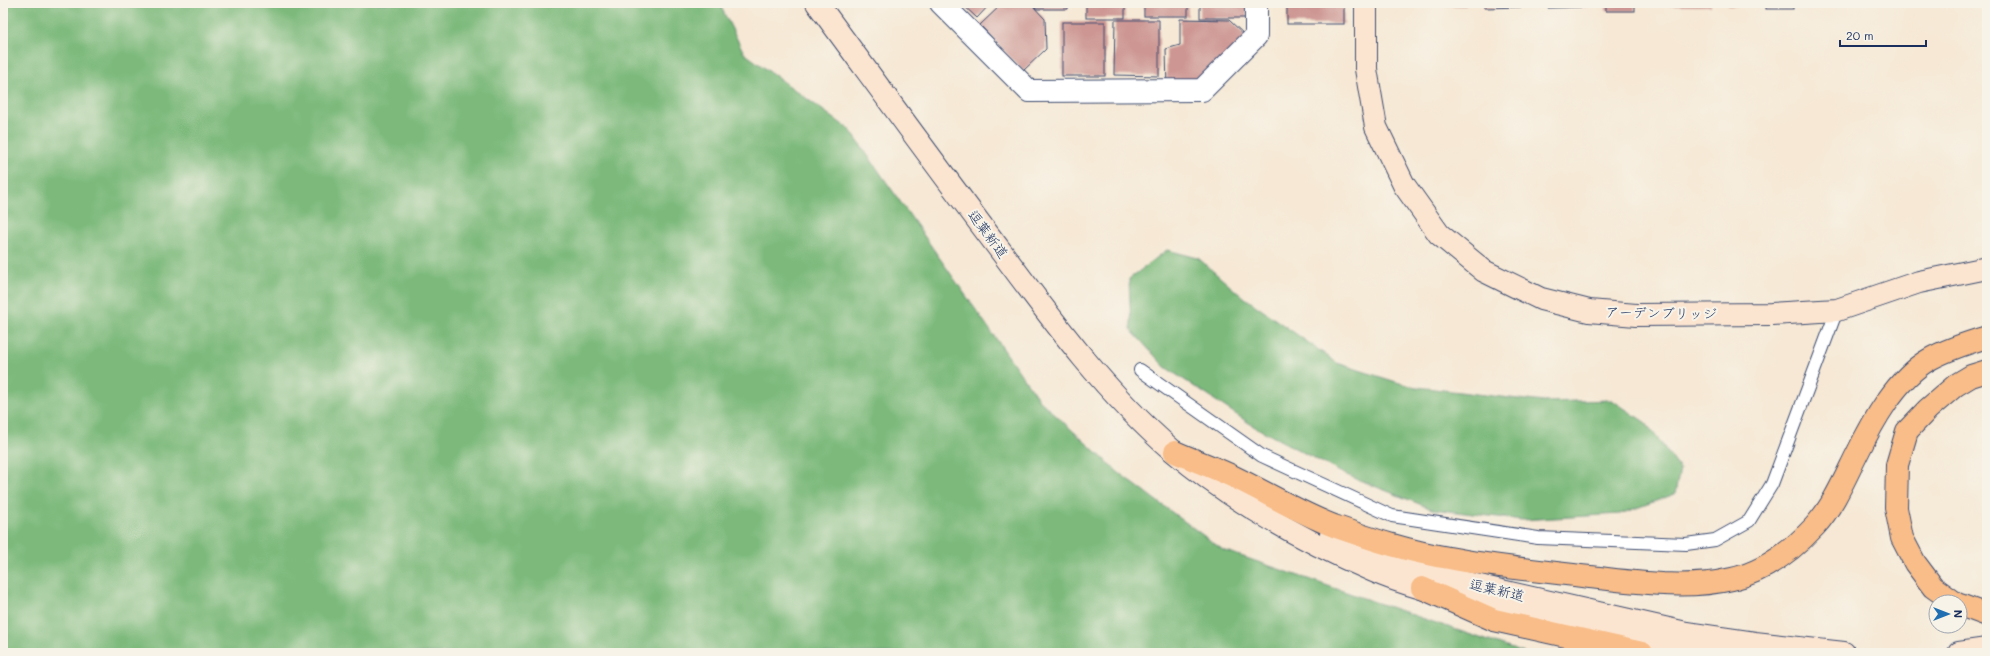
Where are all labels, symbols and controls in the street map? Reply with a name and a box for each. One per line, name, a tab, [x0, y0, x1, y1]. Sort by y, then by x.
scale bar	[1840, 22, 1926, 48]
text: 20 m	[1846, 27, 1874, 43]
street label: 逗葉新道	[964, 206, 1013, 262]
street label: アーデンブリッジ	[1605, 302, 1717, 323]
street label: 逗葉新道	[1468, 574, 1527, 605]
north arrow	[1928, 594, 1968, 634]
text: N	[1951, 610, 1966, 618]

